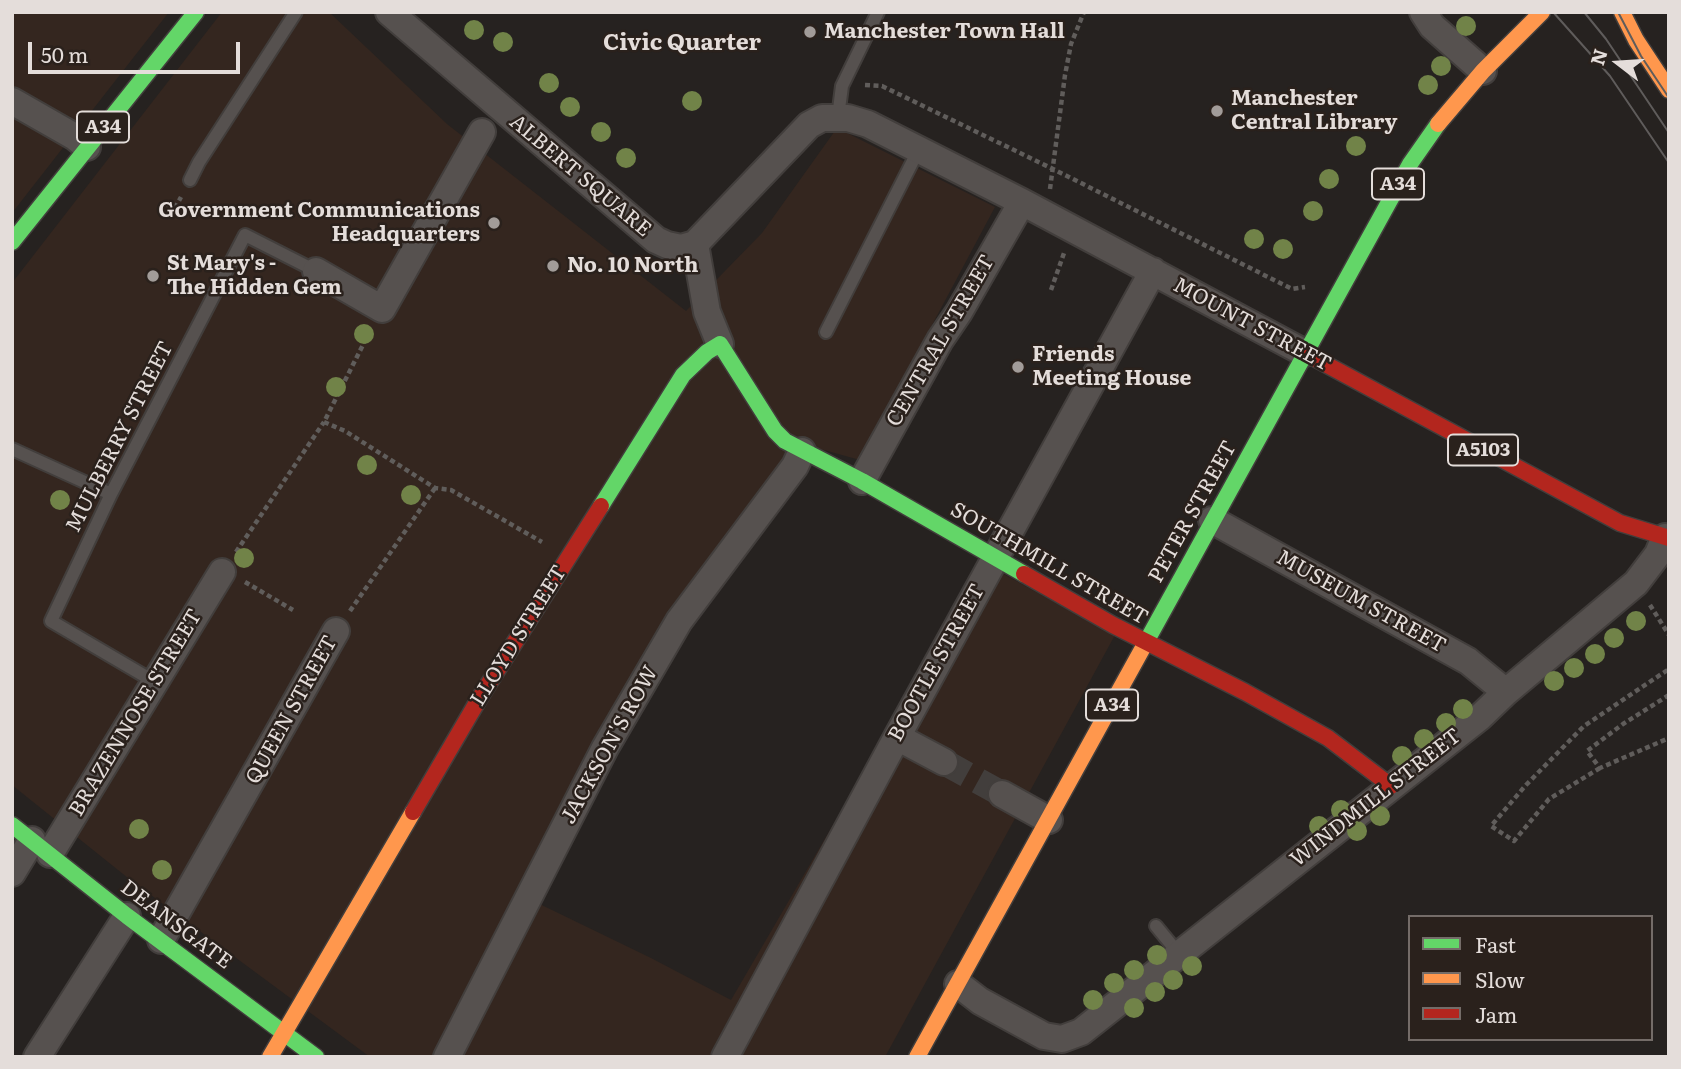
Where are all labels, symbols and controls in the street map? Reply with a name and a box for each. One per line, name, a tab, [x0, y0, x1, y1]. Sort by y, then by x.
place label: Manchester Town Hall	[824, 19, 1065, 45]
marker: Manchester Town Hall	[802, 24, 818, 40]
scale bar	[32, 28, 243, 72]
north arrow	[1583, 28, 1653, 98]
district label: Civic Quarter	[603, 29, 761, 57]
text: 50 m	[41, 38, 88, 69]
text: N	[1582, 45, 1614, 69]
place label: Manchester Central Library	[1231, 86, 1397, 136]
marker: Manchester Central Library	[1209, 103, 1225, 119]
street label: ALBERT SQUARE	[504, 109, 656, 243]
road number: A34	[77, 111, 129, 142]
road number: A34	[1372, 168, 1424, 200]
place label: Government Communications Headquarters	[158, 198, 480, 248]
marker: Government Communications Headquarters	[486, 215, 502, 231]
place label: St Mary's - The Hidden Gem	[167, 251, 342, 301]
street label: CENTRAL STREET	[882, 251, 1000, 431]
place label: No. 10 North	[567, 253, 699, 279]
marker: No. 10 North	[545, 258, 561, 274]
marker: St Mary's - The Hidden Gem	[145, 268, 161, 284]
street label: MOUNT STREET	[1169, 273, 1335, 377]
street label: MULBERRY STREET	[61, 337, 179, 537]
place label: Friends Meeting House	[1032, 342, 1191, 392]
marker: Friends Meeting House	[1010, 359, 1026, 375]
road number: A5103	[1448, 435, 1518, 466]
street label: PETER STREET	[1144, 437, 1242, 587]
street label: SOUTHMILL STREET	[946, 497, 1152, 631]
street label: MUSEUM STREET	[1272, 545, 1450, 659]
street label: LLOYD STREET	[466, 561, 572, 711]
street label: BOOTLE STREET	[883, 580, 991, 746]
street label: BRAZENNOSE STREET	[64, 605, 208, 821]
street label: QUEEN STREET	[241, 631, 343, 789]
street label: JACKSON'S ROW	[556, 662, 664, 828]
road number: A34	[1086, 690, 1138, 720]
street label: WINDMILL STREET	[1286, 723, 1466, 873]
street label: DEANSGATE	[115, 875, 237, 975]
legend	[1408, 915, 1653, 1041]
text: Fast	[1475, 928, 1516, 959]
text: Slow	[1475, 963, 1525, 994]
text: Jam	[1475, 998, 1517, 1029]

